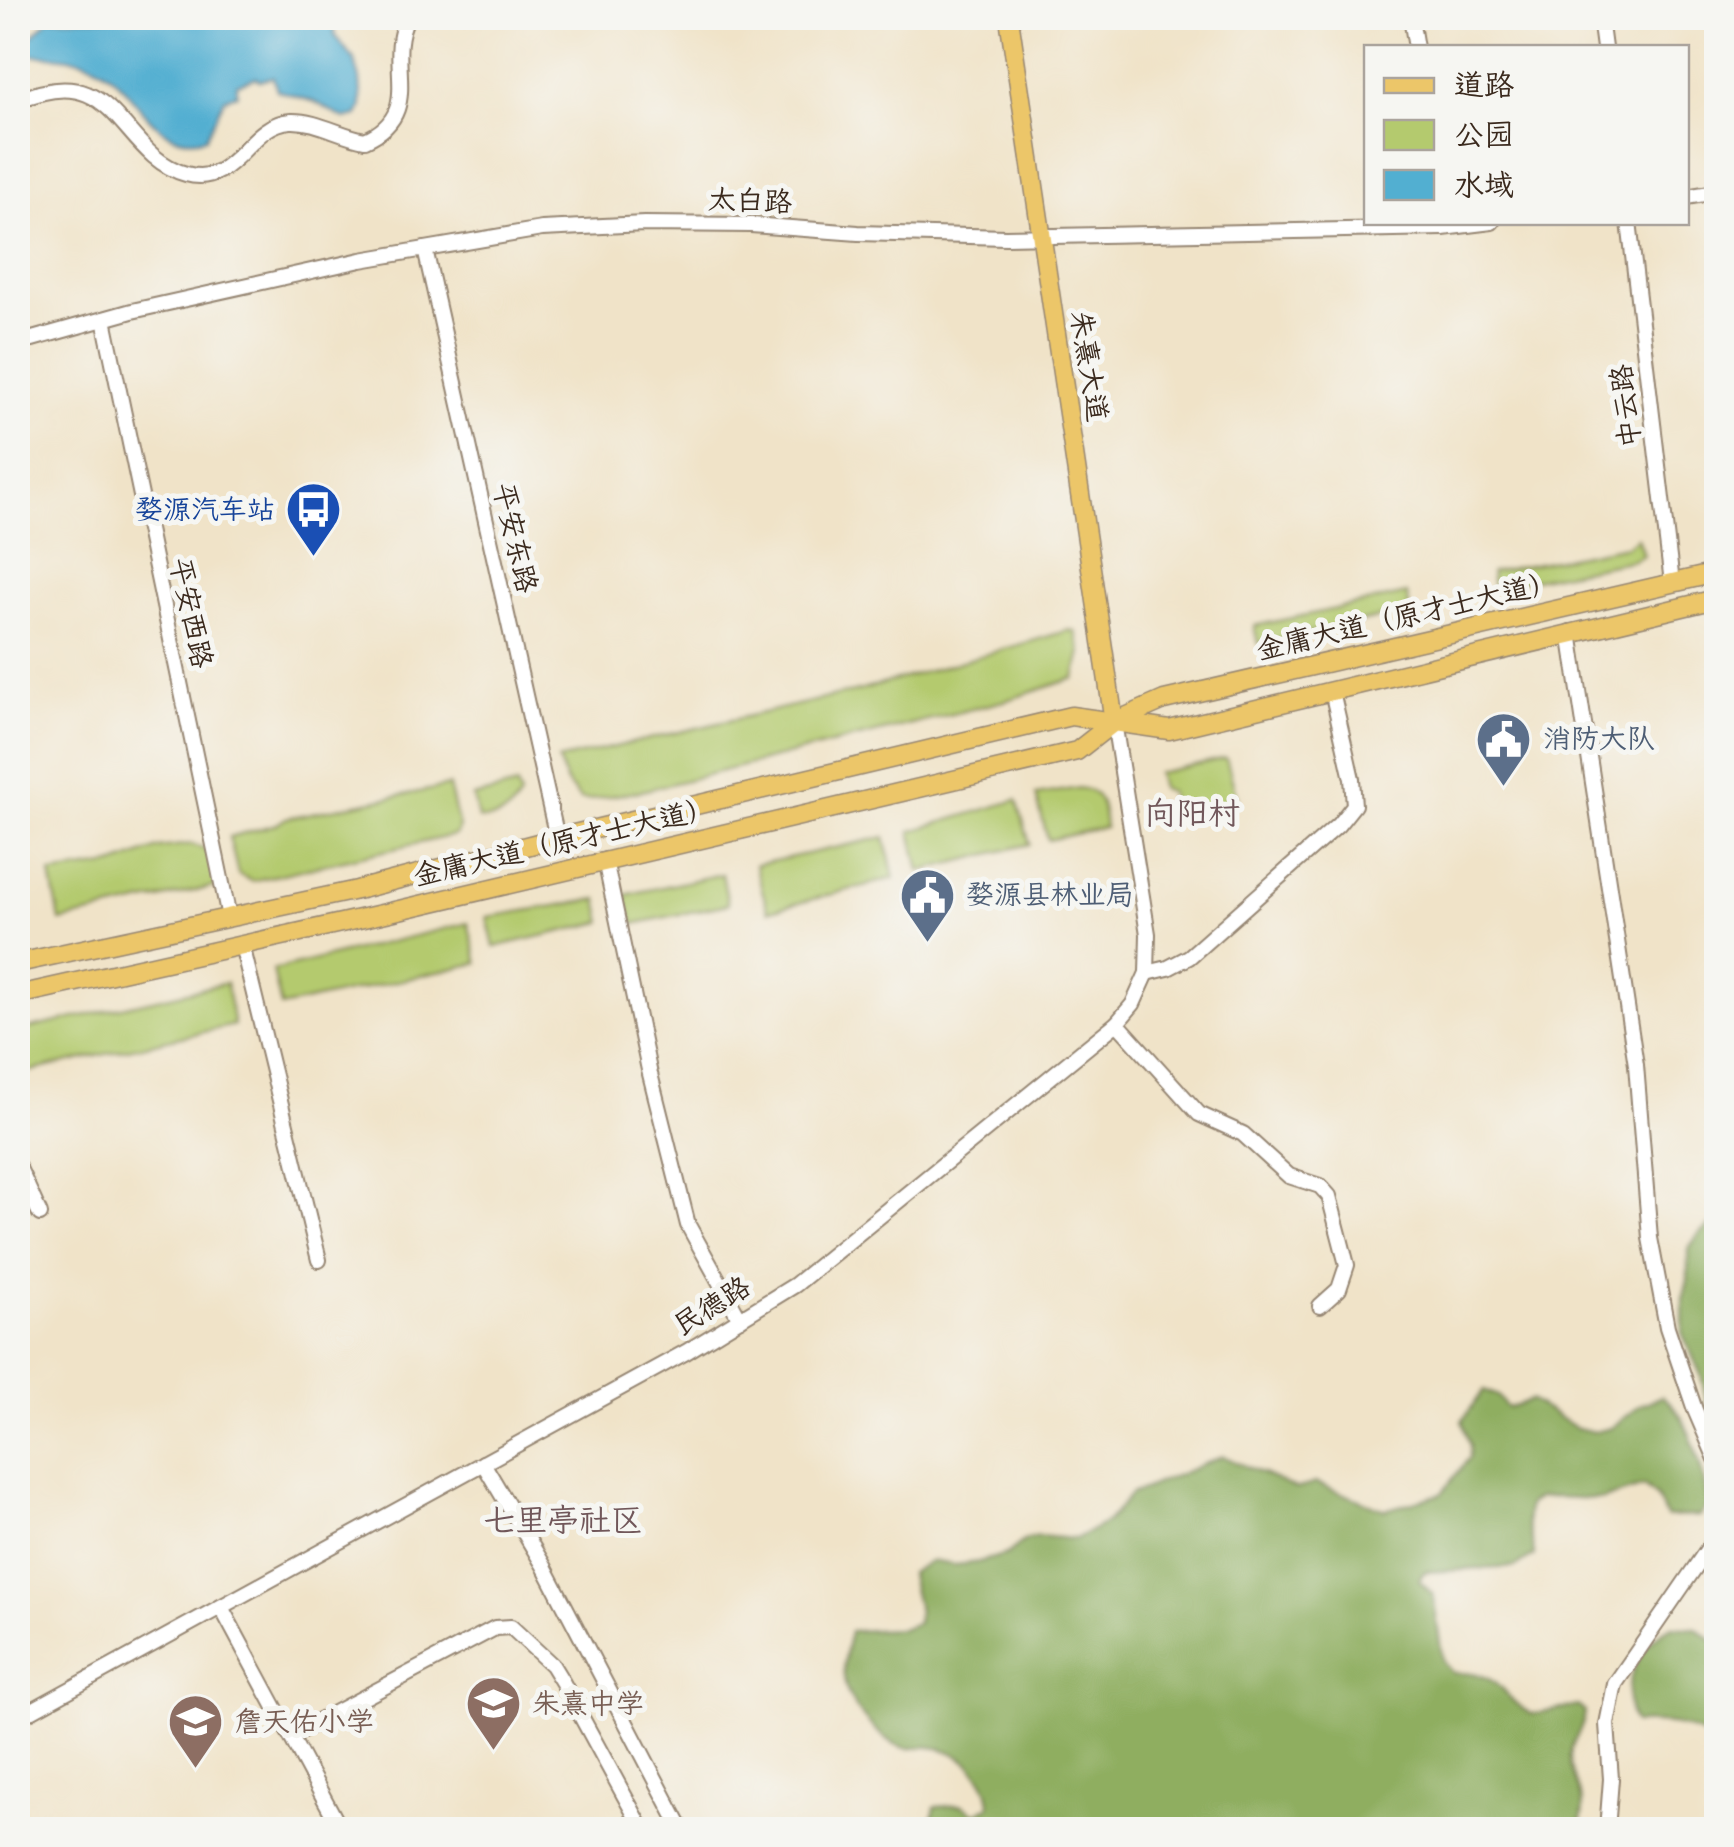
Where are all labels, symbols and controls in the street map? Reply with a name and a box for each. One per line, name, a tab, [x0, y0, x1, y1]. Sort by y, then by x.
legend	[1364, 45, 1689, 225]
text: 道路	[1454, 68, 1514, 103]
text: 公园	[1454, 118, 1514, 153]
text: 水域	[1454, 168, 1514, 203]
street label: 太白路	[707, 184, 793, 218]
street label: 朱熹大道	[1064, 308, 1114, 424]
street label: 中云路	[1605, 362, 1647, 450]
bus stop icon: 婺源汽车站	[284, 480, 344, 559]
street label: 平安东路	[487, 480, 543, 596]
place label: 婺源汽车站	[135, 494, 275, 526]
street label: 平安西路	[164, 555, 218, 671]
street label: 金庸大道（原才士大道）	[1253, 566, 1561, 666]
public building icon: 消防大队	[1474, 709, 1534, 788]
place label: 消防大队	[1543, 723, 1655, 755]
street label: 金庸大道（原才士大道）	[410, 792, 718, 892]
district label: 向阳村	[1144, 795, 1240, 832]
public building icon: 婺源县林业局	[897, 865, 957, 944]
place label: 婺源县林业局	[966, 879, 1134, 911]
street label: 民德路	[668, 1270, 756, 1342]
district label: 七里亭社区	[483, 1502, 643, 1539]
school or university icon: 朱熹中学	[463, 1674, 523, 1753]
place label: 朱熹中学	[532, 1688, 644, 1720]
school or university icon: 詹天佑小学	[165, 1692, 225, 1771]
place label: 詹天佑小学	[234, 1706, 374, 1738]

